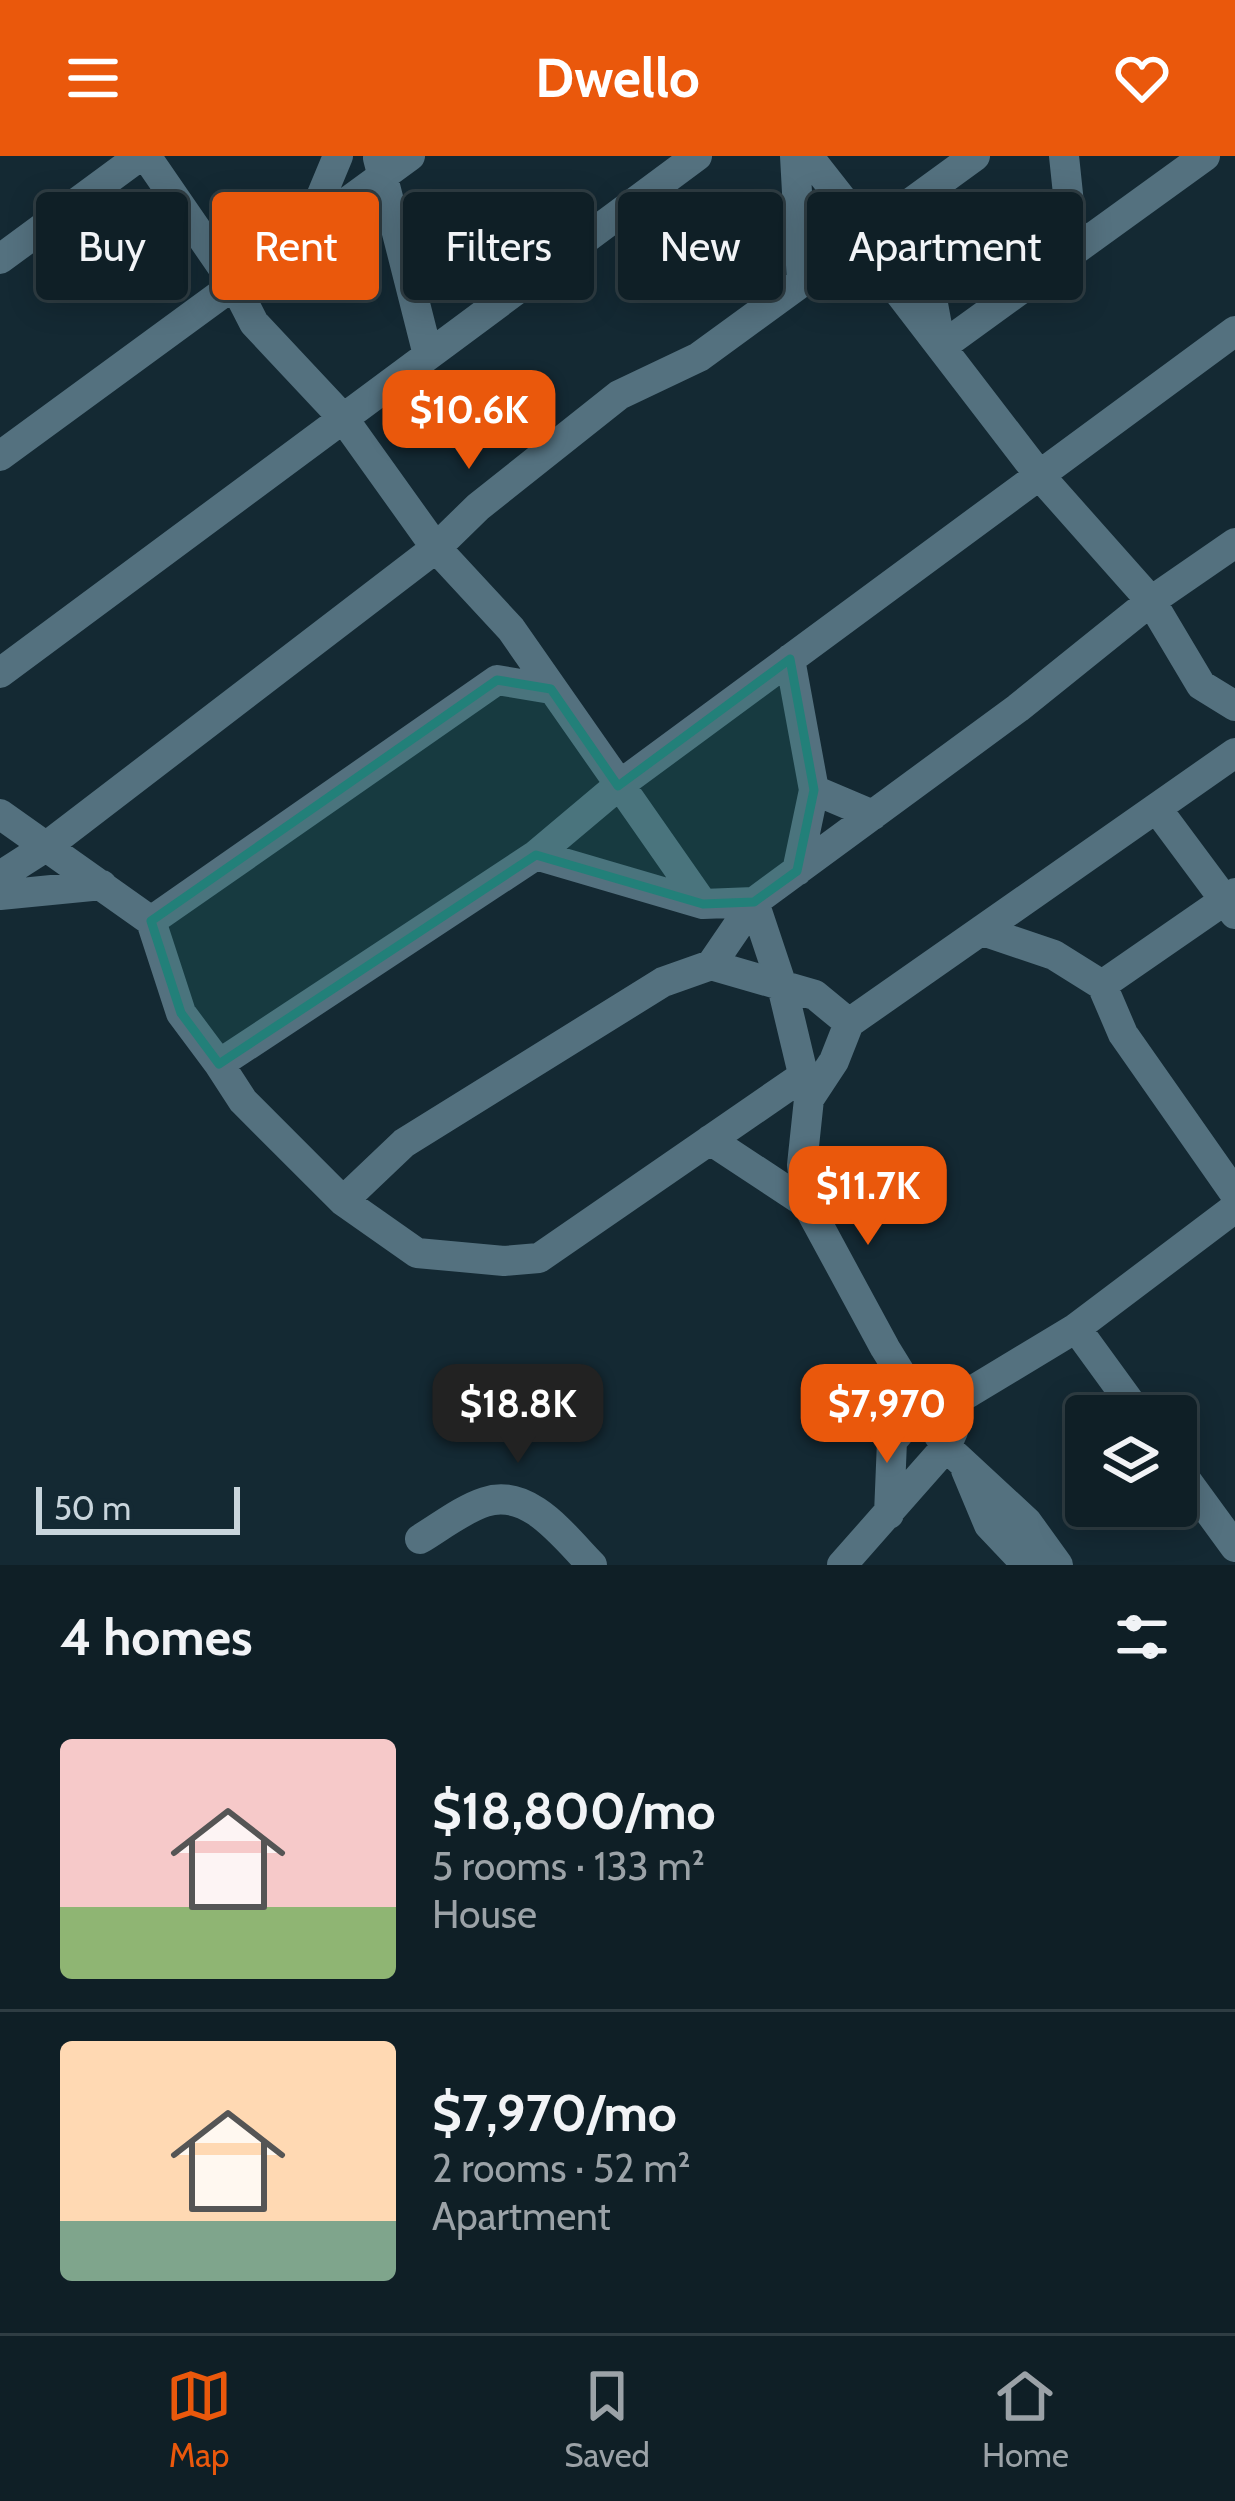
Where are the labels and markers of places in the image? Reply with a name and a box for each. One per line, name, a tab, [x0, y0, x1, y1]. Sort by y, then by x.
pin: $10.6K	[371, 370, 567, 472]
pin: $11.7K	[770, 1146, 966, 1248]
pin: $18.8K	[420, 1364, 616, 1466]
pin: $7,970	[789, 1364, 985, 1466]

